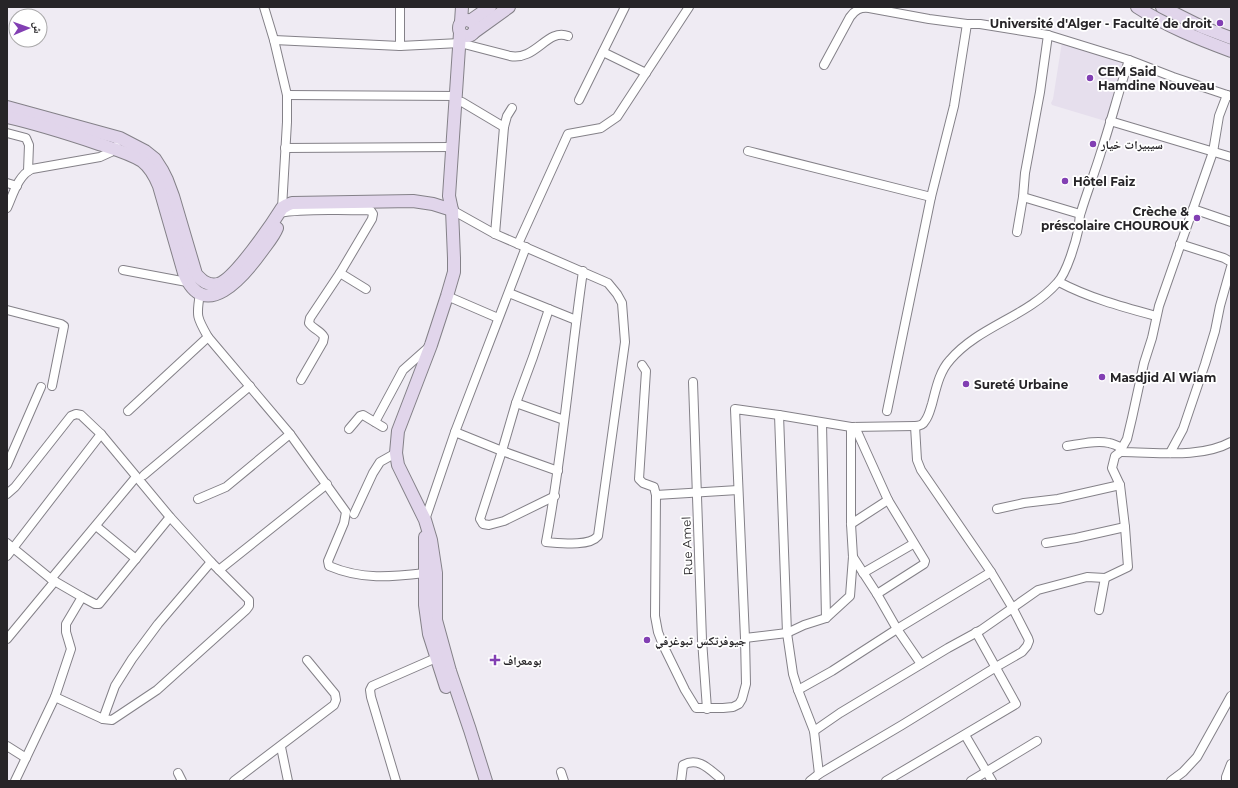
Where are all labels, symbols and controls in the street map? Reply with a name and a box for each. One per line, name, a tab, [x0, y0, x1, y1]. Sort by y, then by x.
north arrow	[8, 8, 48, 48]
place label: Université d'Alger - Faculté de droit	[990, 16, 1213, 31]
marker: Université d'Alger - Faculté de droit	[1215, 18, 1225, 28]
text: ش	[30, 22, 45, 34]
place label: CEM Said Hamdine Nouveau	[1098, 64, 1215, 93]
marker: CEM Said Hamdine Nouveau	[1085, 73, 1095, 83]
place label: سيبيرات خيار	[1100, 137, 1163, 152]
marker: سيبيرات خيار	[1088, 139, 1098, 149]
place label: Hôtel Faiz	[1073, 174, 1136, 189]
marker: Hôtel Faiz	[1060, 176, 1070, 186]
place label: Crèche & préscolaire CHOUROUK	[1041, 204, 1190, 233]
marker: Crèche & préscolaire CHOUROUK	[1192, 213, 1202, 223]
place label: Masdjid Al Wiam	[1110, 370, 1216, 385]
marker: Masdjid Al Wiam	[1097, 372, 1107, 382]
place label: Sureté Urbaine	[974, 377, 1069, 392]
marker: Sureté Urbaine	[961, 379, 971, 389]
street label: Rue Amel	[678, 516, 696, 576]
place label: جيوفرتكس تبوغرفي	[655, 633, 746, 650]
marker: جيوفرتكس تبوغرفي	[642, 635, 652, 645]
place label: بومعراف	[503, 653, 542, 668]
marker: بومعراف	[490, 655, 500, 665]

